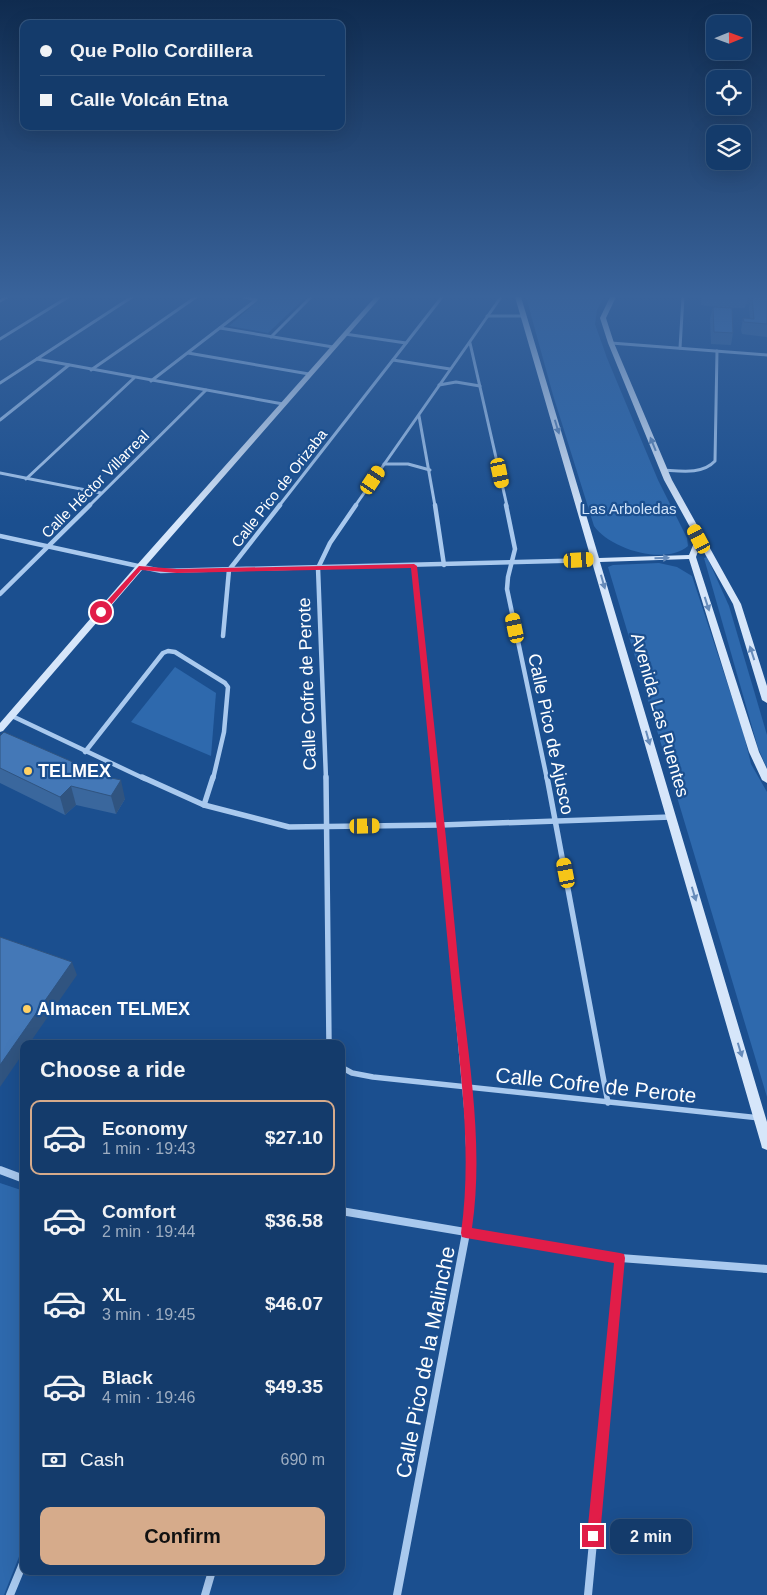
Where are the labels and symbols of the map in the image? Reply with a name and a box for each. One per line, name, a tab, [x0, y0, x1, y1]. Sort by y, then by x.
north arrow	[706, 15, 751, 60]
one-way arrow	[553, 420, 561, 435]
street label: Calle Pico de Orizaba	[228, 425, 331, 550]
street label: Calle Héctor Villarreal	[38, 427, 152, 541]
one-way arrow	[649, 436, 657, 451]
car	[489, 457, 510, 489]
car	[358, 463, 387, 497]
park label: Las Arboledas	[581, 500, 677, 517]
car	[685, 522, 712, 556]
car	[563, 552, 594, 568]
one-way arrow	[654, 554, 670, 562]
one-way arrow	[599, 574, 607, 589]
one-way arrow	[704, 596, 711, 611]
street label: Calle Cofre de Perote	[294, 597, 320, 771]
route start	[90, 601, 112, 623]
car	[504, 612, 525, 644]
street label: Avenida Las Puentes	[627, 631, 693, 799]
one-way arrow	[748, 646, 756, 661]
street label: Calle Pico de Ajusco	[524, 652, 578, 816]
one-way arrow	[644, 731, 652, 746]
place label: TELMEX	[38, 761, 111, 781]
marker: TELMEX	[22, 765, 34, 777]
car	[349, 818, 380, 834]
car	[555, 857, 576, 889]
one-way arrow	[690, 887, 698, 902]
place label: Almacen TELMEX	[37, 999, 190, 1019]
marker: Almacen TELMEX	[21, 1003, 33, 1015]
one-way arrow	[737, 1042, 745, 1057]
street label: Calle Cofre de Perote	[494, 1063, 698, 1107]
street label: Calle Pico de la Malinche	[391, 1244, 459, 1480]
callout: 2 min	[610, 1518, 693, 1554]
route end	[582, 1525, 604, 1547]

